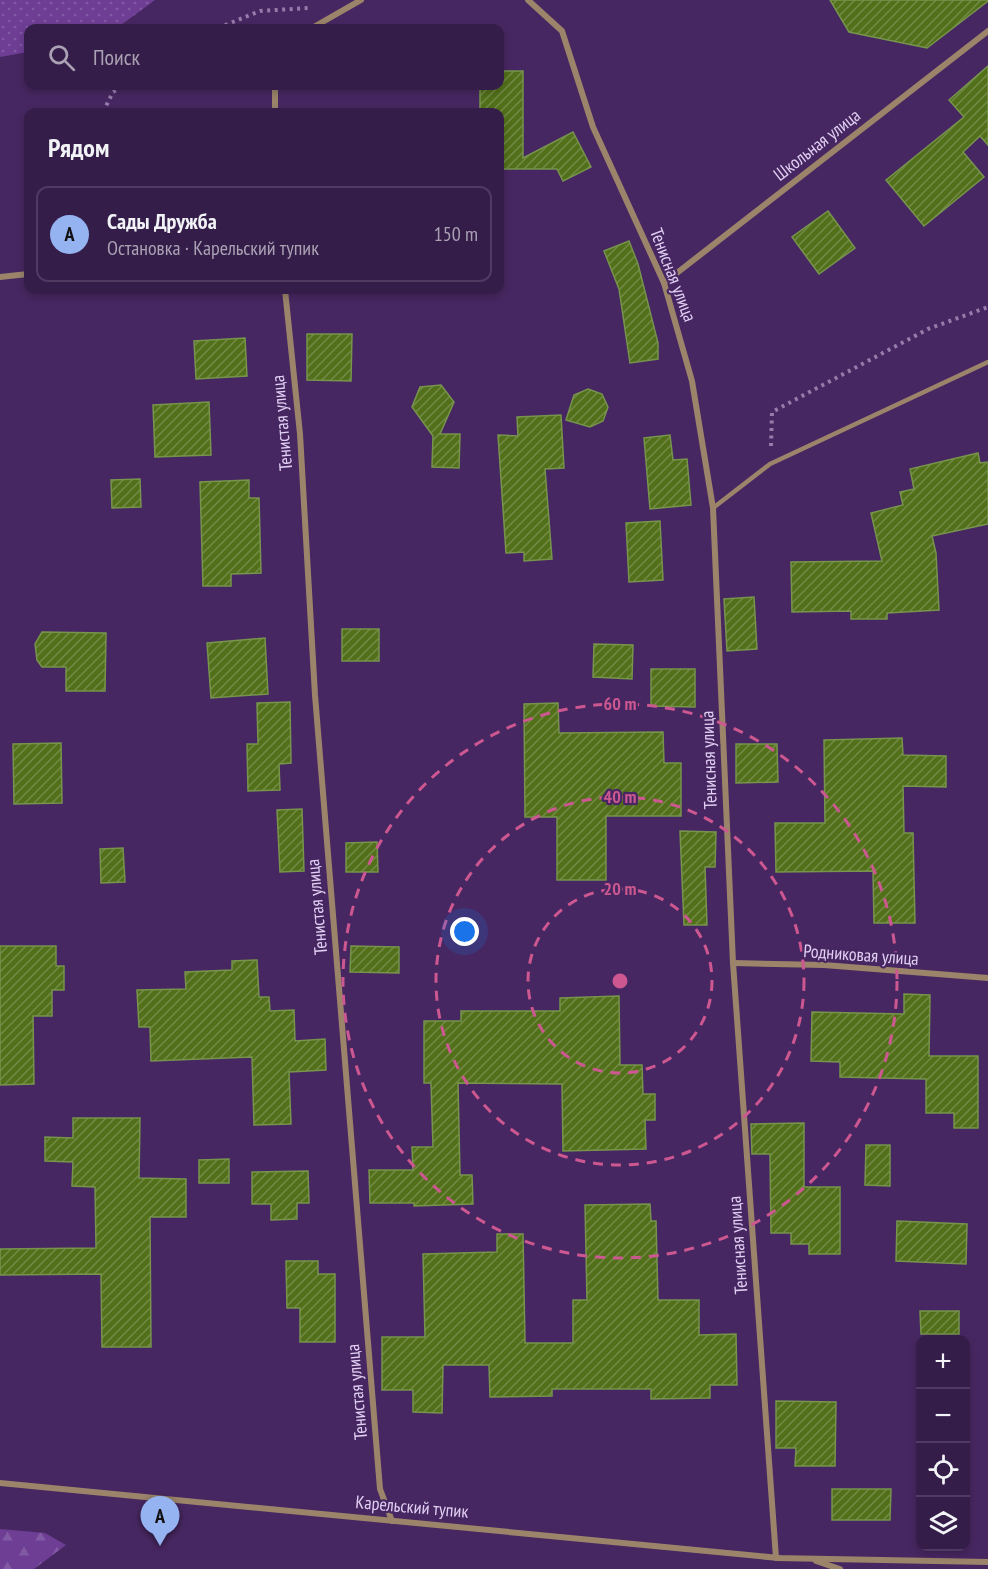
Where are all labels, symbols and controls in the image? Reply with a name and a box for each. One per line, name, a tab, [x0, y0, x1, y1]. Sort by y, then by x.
search box	[24, 24, 504, 90]
icon: search	[45, 41, 78, 74]
text: Поиск	[93, 43, 140, 71]
street label: Школьная улица	[769, 104, 865, 186]
text: Рядом	[48, 131, 109, 164]
text: Сады Дружба	[107, 207, 217, 235]
text: A	[64, 221, 75, 247]
text: 150 m	[434, 221, 478, 247]
street label: Тенисная улица	[645, 225, 702, 325]
text: Остановка · Карельский тупик	[107, 235, 319, 261]
street label: Тенистая улица	[266, 374, 297, 472]
text: 60 m	[604, 692, 636, 715]
street label: Тенисная улица	[695, 710, 722, 810]
text: 40 m	[604, 785, 636, 808]
street label: Тенистая улица	[301, 858, 332, 956]
text: 20 m	[604, 877, 636, 900]
your location	[450, 917, 479, 946]
street label: Родниковая улица	[803, 939, 920, 970]
centre of rings	[610, 971, 630, 991]
street label: Тенисная улица	[723, 1195, 752, 1295]
map controls	[916, 1335, 970, 1551]
button: +	[916, 1335, 970, 1389]
street label: Тенистая улица	[341, 1343, 372, 1441]
button: −	[916, 1389, 970, 1443]
button: locate	[916, 1443, 970, 1497]
street label: Карельский тупик	[355, 1490, 469, 1523]
pin: A	[140, 1496, 180, 1546]
button: layers	[916, 1497, 970, 1551]

